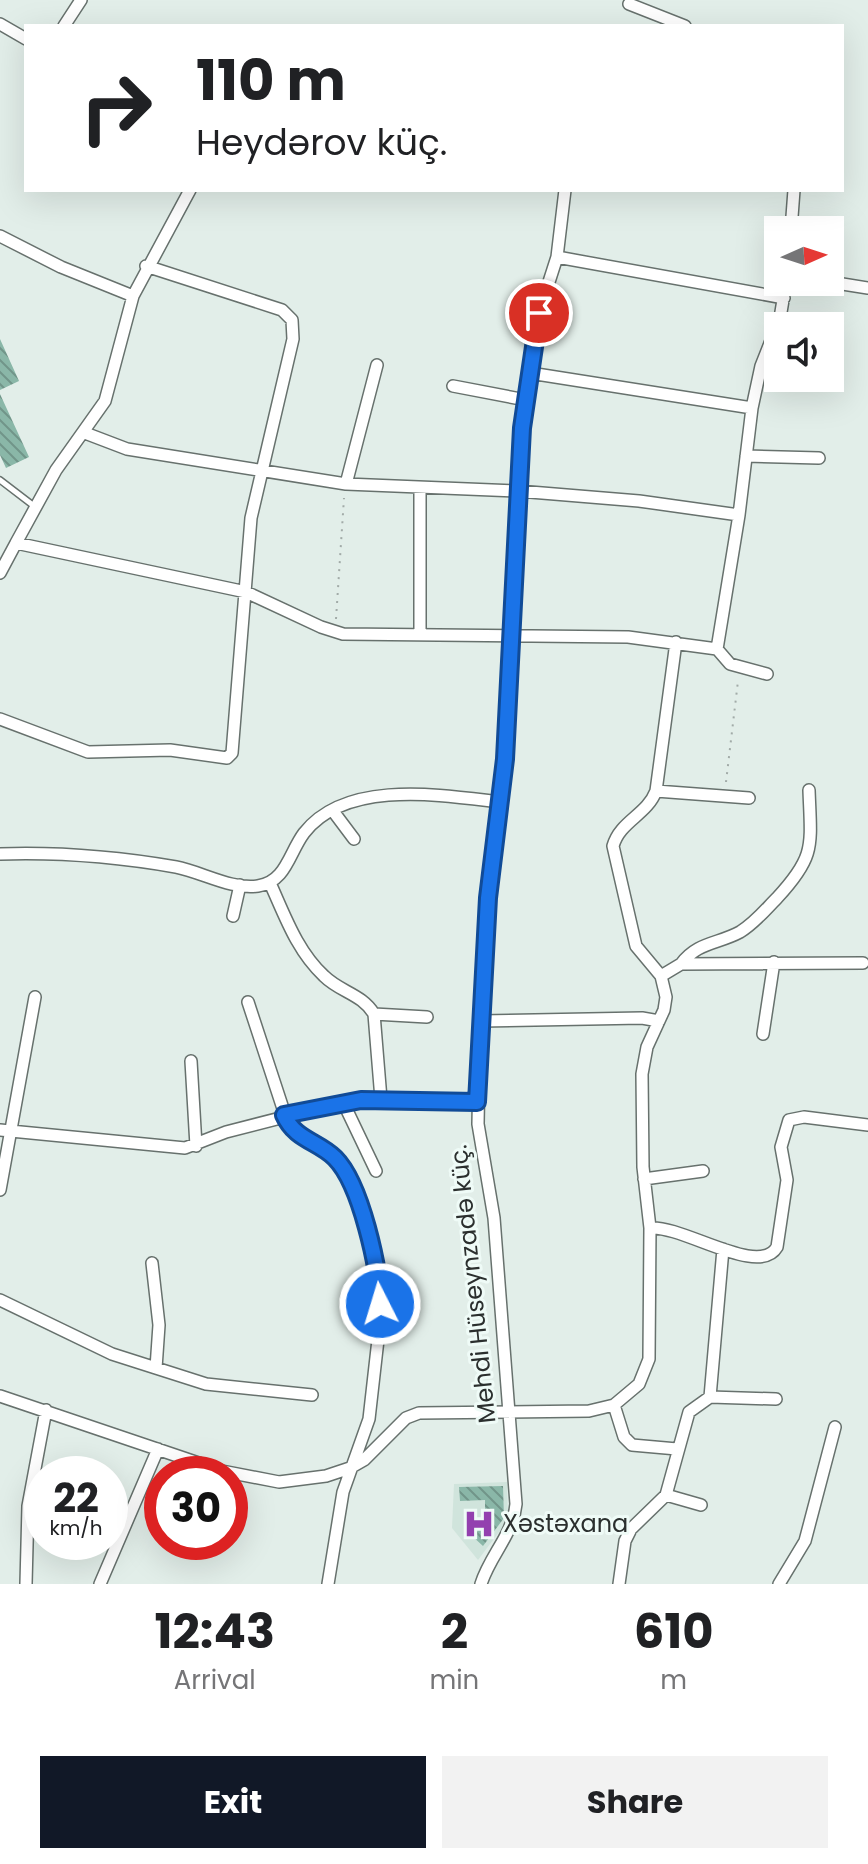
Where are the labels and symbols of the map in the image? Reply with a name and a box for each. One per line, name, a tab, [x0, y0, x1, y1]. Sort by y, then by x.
north arrow	[764, 216, 844, 296]
pin	[505, 279, 573, 347]
street label: Mehdi Hüseynzadə küç.	[441, 1143, 504, 1425]
position arrow	[338, 1262, 422, 1346]
speed limit sign: 30	[144, 1456, 248, 1560]
hospital icon: Xəstəxana	[462, 1507, 496, 1541]
place label: Xəstəxana	[503, 1507, 628, 1540]

